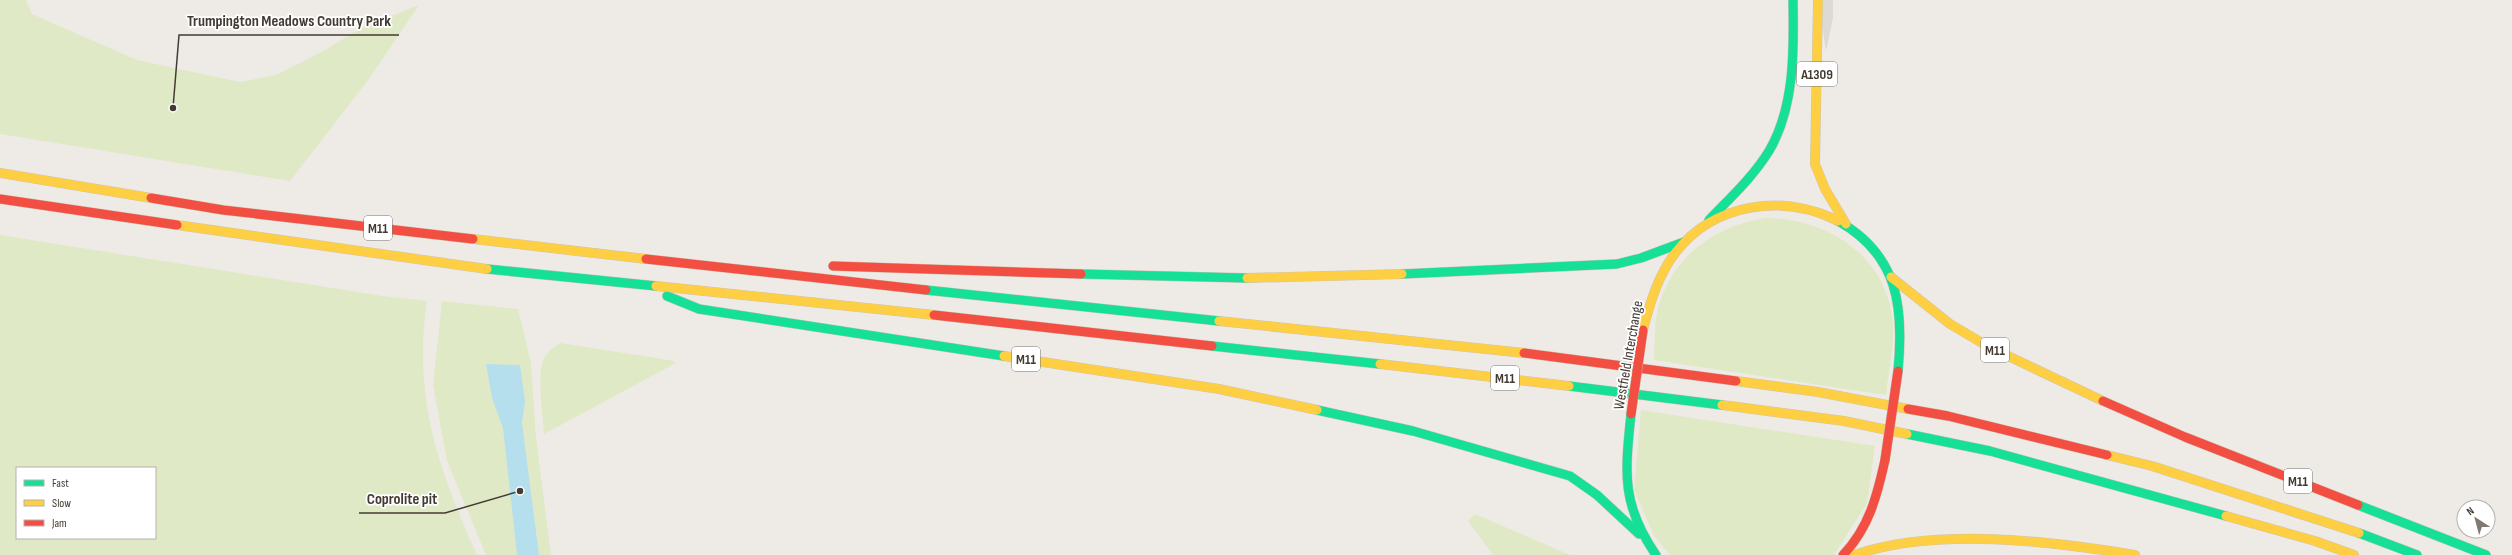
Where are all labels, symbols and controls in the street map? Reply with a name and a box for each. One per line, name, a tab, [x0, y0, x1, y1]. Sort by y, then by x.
callout: Trumpington Meadows Country Park	[179, 7, 399, 35]
text: Trumpington Meadows Country Park	[187, 12, 391, 31]
road number: A1309	[1797, 62, 1837, 86]
road number: M11	[364, 216, 392, 240]
street label: Westfield Interchange	[1610, 299, 1647, 411]
road number: M11	[1981, 338, 2009, 362]
road number: M11	[1012, 347, 1040, 371]
road number: M11	[1491, 366, 1519, 390]
legend	[16, 467, 156, 539]
road number: M11	[2284, 469, 2312, 493]
text: Fast	[52, 476, 69, 491]
callout: Coprolite pit	[359, 485, 445, 513]
text: Coprolite pit	[367, 490, 437, 509]
text: Slow	[52, 496, 71, 511]
north arrow	[2456, 499, 2496, 539]
text: N	[2464, 504, 2477, 518]
text: Jam	[51, 516, 67, 531]

